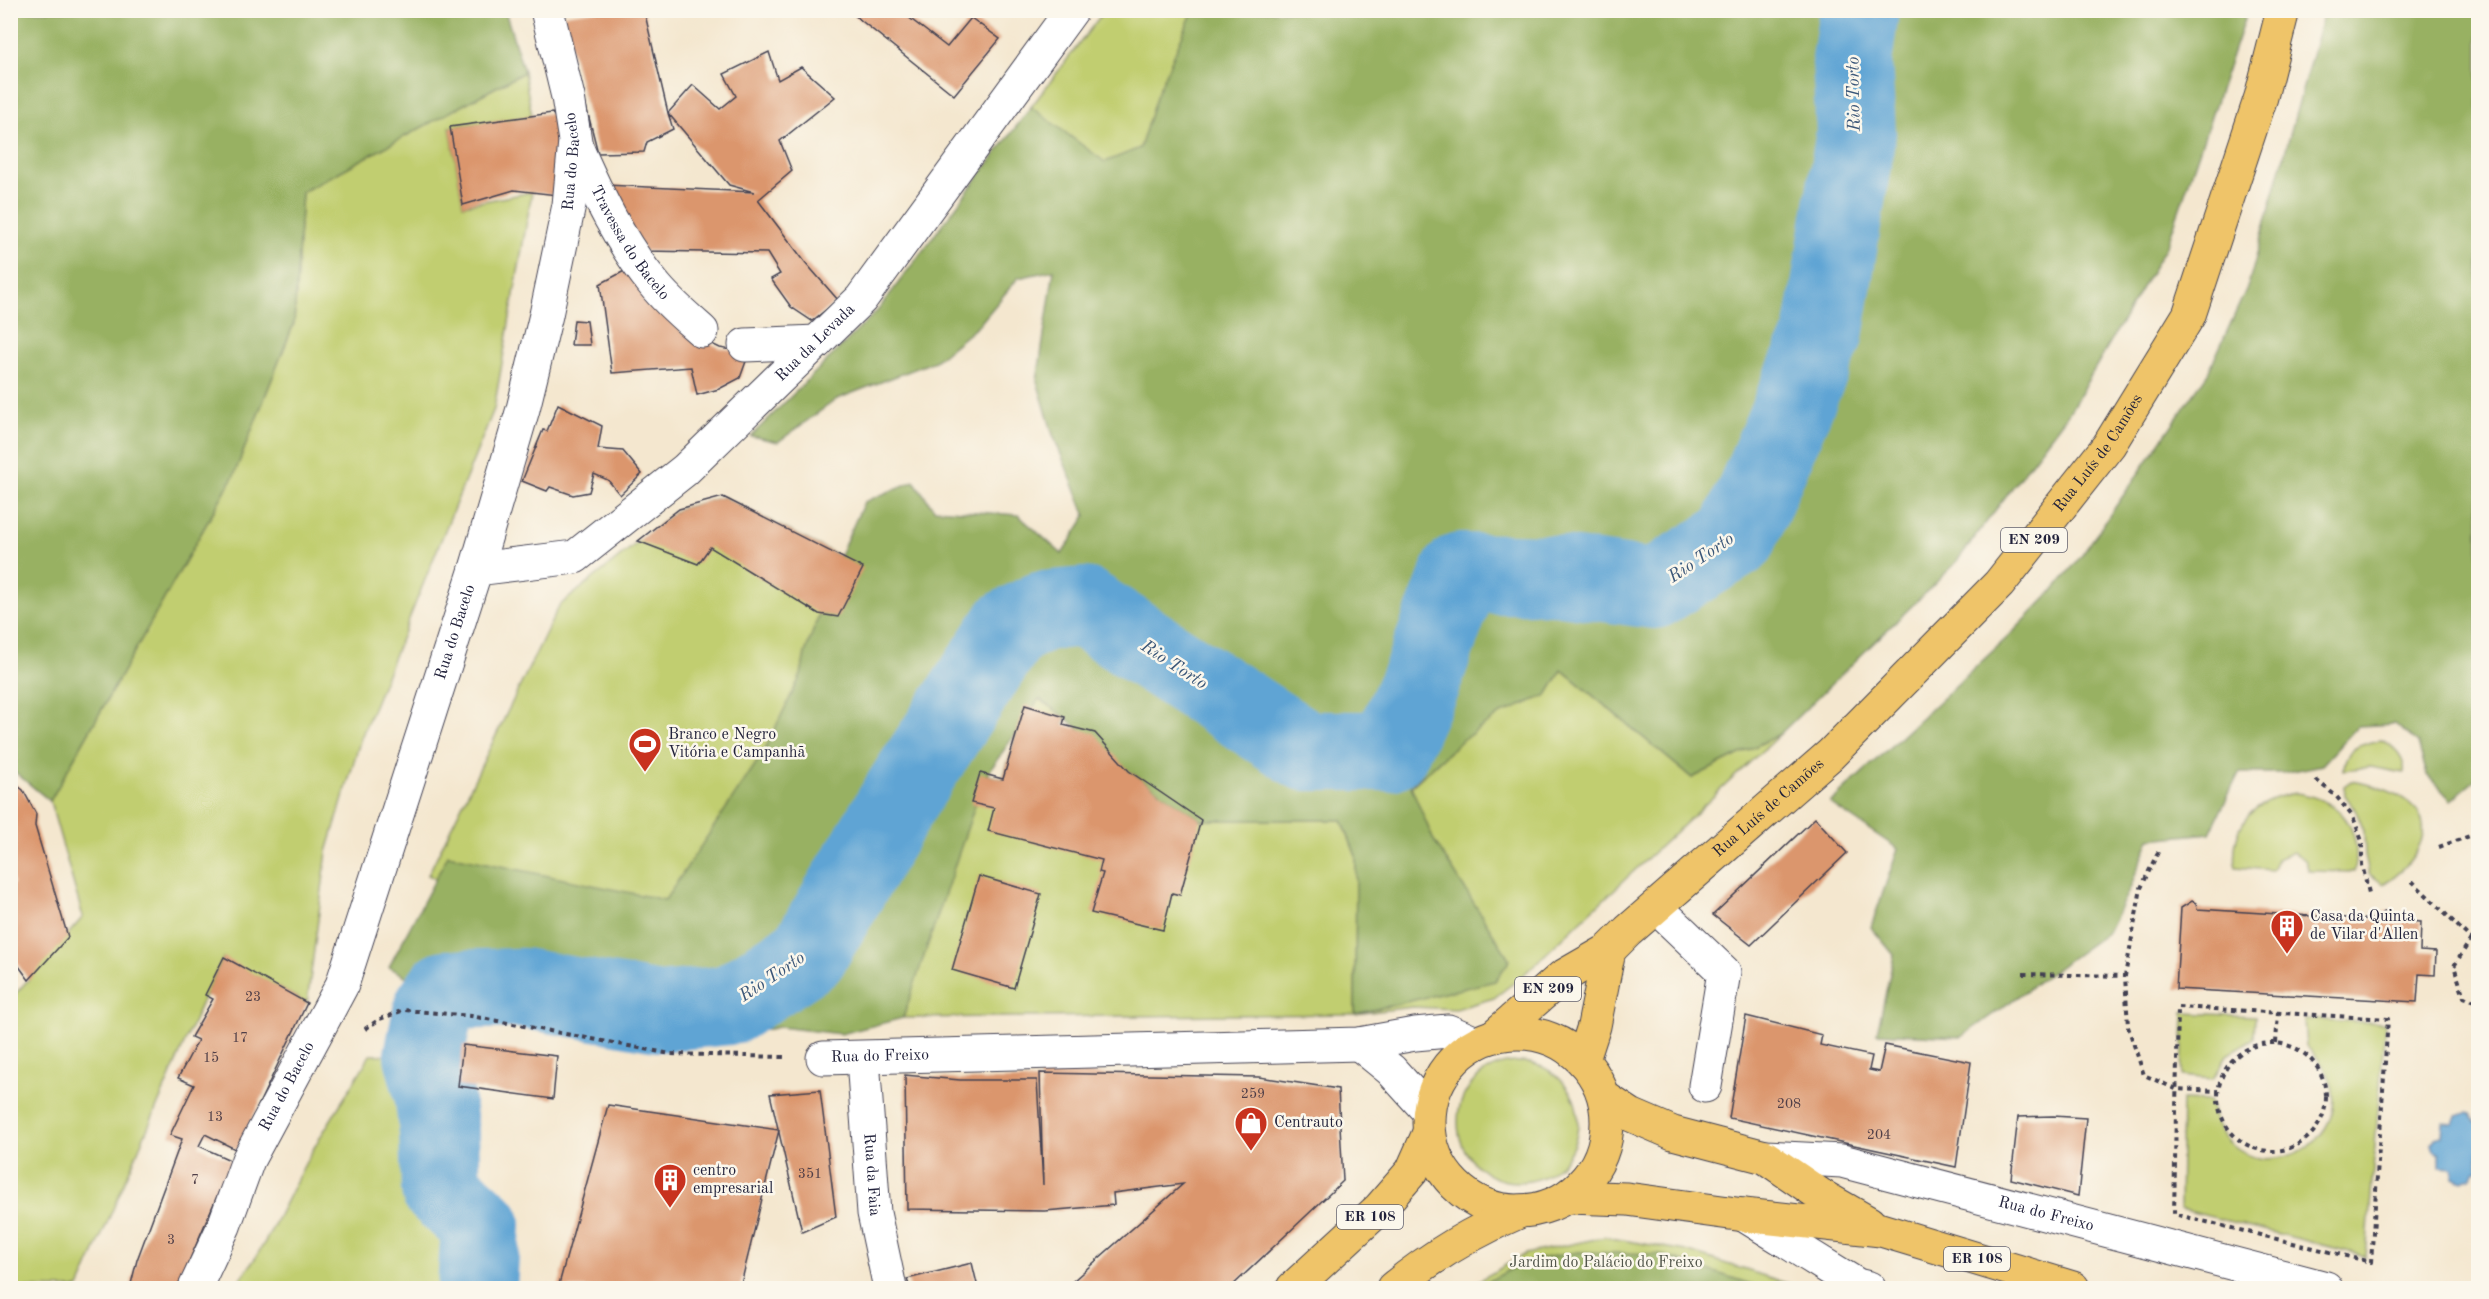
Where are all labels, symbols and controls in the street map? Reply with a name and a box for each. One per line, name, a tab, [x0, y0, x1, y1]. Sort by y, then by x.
water label: Rio Torto	[1844, 56, 1864, 133]
street label: Rua do Bacelo	[561, 111, 583, 211]
street label: Travessa do Bacelo	[587, 183, 672, 304]
street label: Rua da Levada	[773, 301, 858, 385]
street label: Rua Luís de Camões	[2051, 391, 2146, 515]
road number: EN 209	[2001, 528, 2067, 552]
water label: Rio Torto	[1664, 530, 1737, 587]
street label: Rua do Bacelo	[433, 583, 478, 682]
water label: Rio Torto	[1137, 637, 1210, 693]
sports icon: Branco e Negro Vitória e Campanhã	[627, 726, 663, 773]
place label: Branco e Negro Vitória e Campanhã	[668, 727, 805, 761]
street label: Rua Luís de Camões	[1710, 756, 1827, 861]
building icon: Casa da Quinta de Vilar d'Allen	[2269, 908, 2305, 955]
place label: Casa da Quinta de Vilar d'Allen	[2310, 909, 2419, 943]
water label: Rio Torto	[735, 949, 808, 1006]
road number: EN 209	[1515, 977, 1581, 1001]
house number: 23	[245, 990, 261, 1004]
house number: 17	[232, 1031, 248, 1045]
street label: Rua do Bacelo	[257, 1039, 318, 1134]
street label: Rua do Freixo	[831, 1047, 929, 1066]
house number: 15	[203, 1051, 219, 1065]
house number: 259	[1241, 1087, 1265, 1101]
house number: 208	[1777, 1097, 1801, 1111]
shop icon: Centrauto	[1233, 1105, 1269, 1152]
house number: 13	[207, 1110, 223, 1124]
place label: Centrauto	[1274, 1115, 1343, 1131]
house number: 204	[1867, 1128, 1891, 1142]
street label: Rua da Faia	[860, 1133, 882, 1217]
building icon: centro empresarial	[652, 1162, 688, 1209]
place label: centro empresarial	[693, 1163, 773, 1197]
house number: 351	[798, 1167, 822, 1181]
house number: 7	[191, 1173, 199, 1187]
street label: Rua do Freixo	[1996, 1194, 2096, 1235]
road number: ER 108	[1337, 1205, 1403, 1229]
house number: 3	[167, 1233, 175, 1247]
road number: ER 108	[1944, 1247, 2010, 1271]
park label: Jardim do Palácio do Freixo	[1509, 1255, 1703, 1271]

